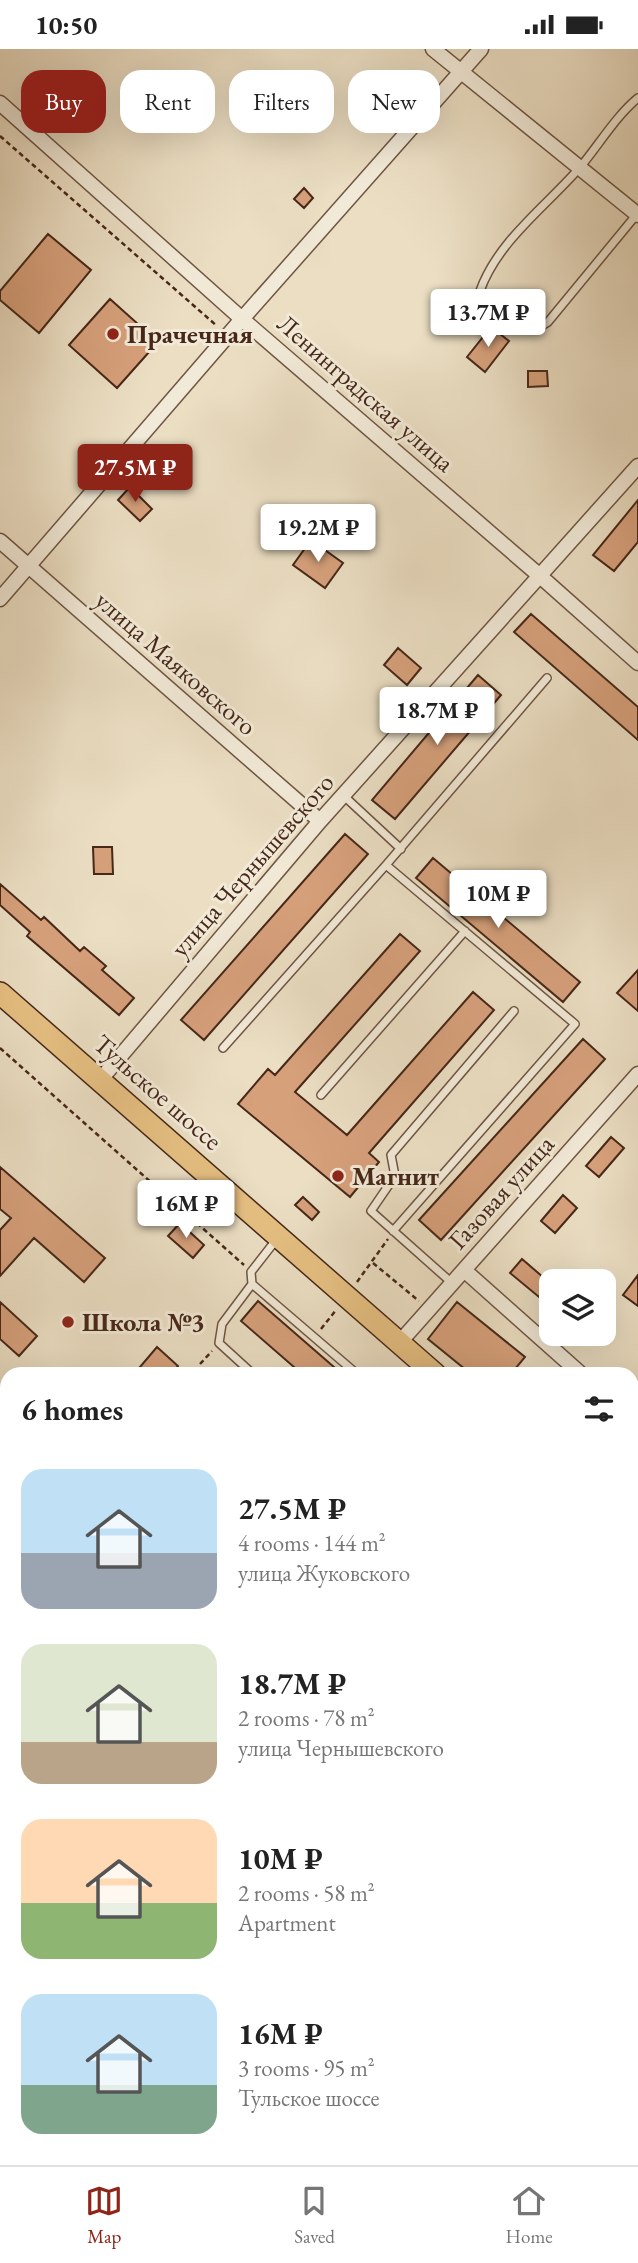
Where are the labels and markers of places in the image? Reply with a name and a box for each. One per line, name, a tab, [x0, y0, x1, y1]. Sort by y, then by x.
pin: 13.7M ₽	[423, 289, 553, 349]
place label: Прачечная	[127, 317, 253, 351]
marker: Прачечная	[105, 326, 121, 342]
pin: 27.5M ₽	[70, 445, 200, 504]
pin: 19.2M ₽	[253, 505, 383, 564]
pin: 18.7M ₽	[372, 687, 502, 747]
pin: 10M ₽	[449, 871, 547, 930]
place label: Магнит	[352, 1159, 439, 1193]
marker: Магнит	[330, 1168, 346, 1184]
pin: 16M ₽	[137, 1181, 235, 1240]
place label: Школа №3	[82, 1305, 205, 1339]
marker: Школа №3	[60, 1314, 76, 1330]

